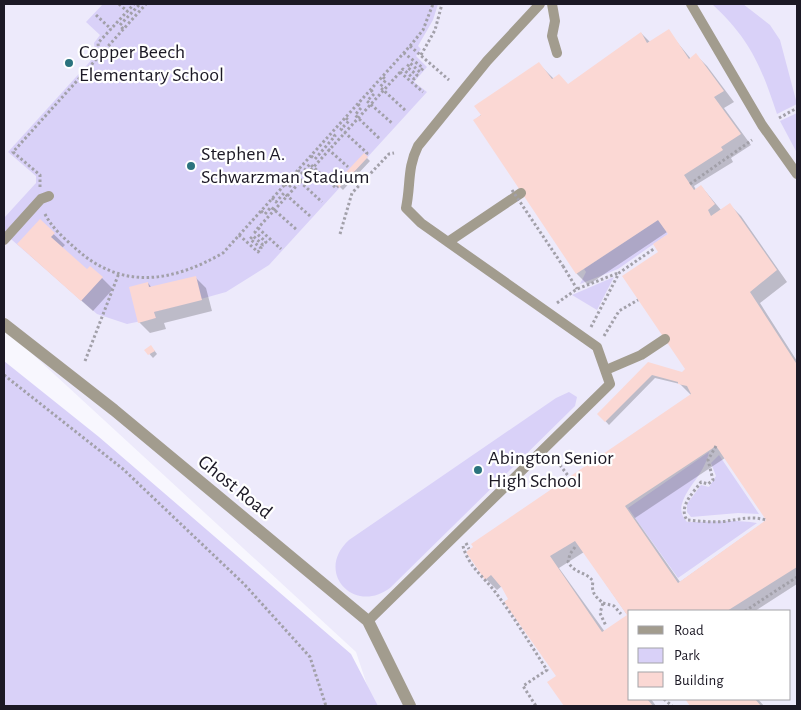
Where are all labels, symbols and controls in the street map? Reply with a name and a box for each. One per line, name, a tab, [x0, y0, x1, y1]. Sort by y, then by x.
place label: Copper Beech Elementary School	[79, 42, 224, 85]
marker: Copper Beech Elementary School	[63, 57, 75, 69]
place label: Stephen A. Schwarzman Stadium	[201, 144, 370, 187]
marker: Stephen A. Schwarzman Stadium	[185, 160, 197, 172]
place label: Abington Senior High School	[488, 448, 614, 491]
street label: Ghost Road	[194, 451, 276, 523]
marker: Abington Senior High School	[472, 464, 484, 476]
legend	[628, 610, 791, 700]
text: Road	[674, 623, 704, 638]
text: Park	[674, 648, 700, 663]
text: Building	[674, 673, 724, 688]

